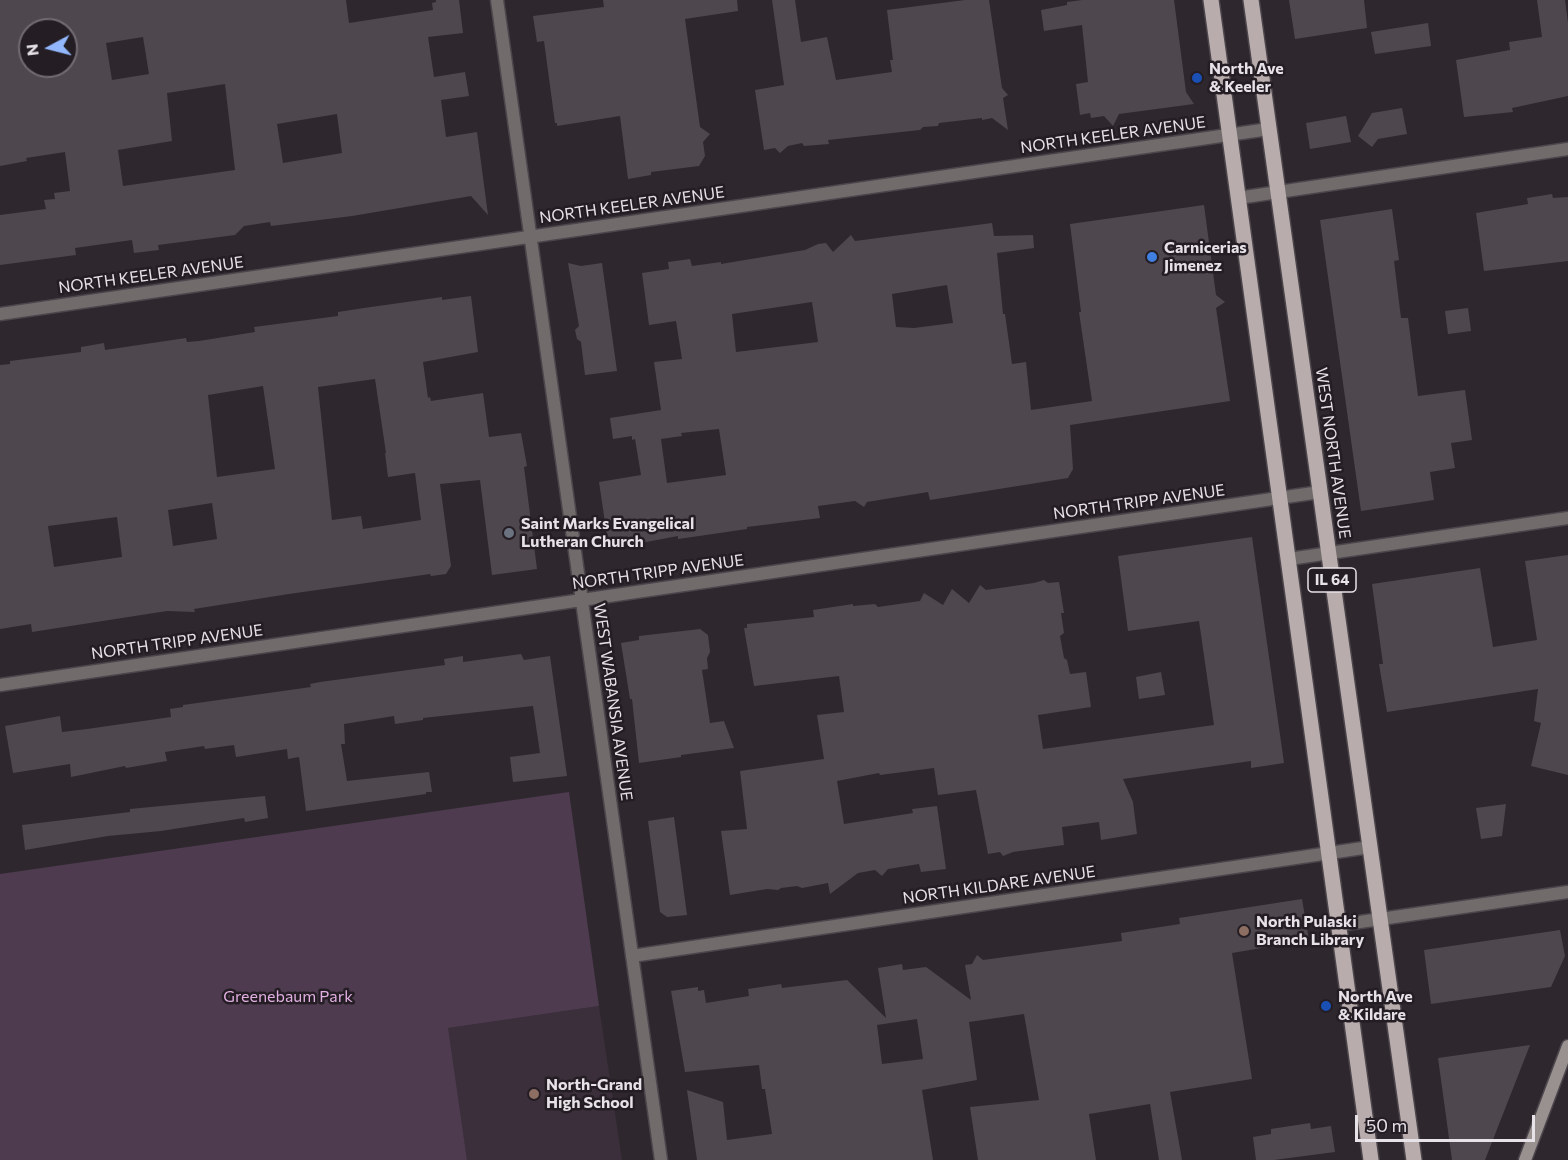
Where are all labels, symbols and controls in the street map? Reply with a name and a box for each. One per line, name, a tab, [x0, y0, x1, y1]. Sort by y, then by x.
north arrow	[18, 18, 78, 78]
text: N	[21, 43, 42, 57]
place label: North Ave & Keeler	[1209, 59, 1284, 97]
marker: North Ave & Keeler	[1190, 71, 1204, 85]
street label: NORTH KEELER AVENUE	[1019, 113, 1207, 157]
street label: NORTH KEELER AVENUE	[538, 183, 726, 227]
place label: Carnicerias Jimenez	[1164, 238, 1247, 276]
marker: Carnicerias Jimenez	[1145, 250, 1159, 264]
street label: NORTH KEELER AVENUE	[57, 253, 245, 297]
street label: WEST NORTH AVENUE	[1311, 366, 1355, 540]
street label: NORTH TRIPP AVENUE	[1052, 480, 1226, 524]
place label: Saint Marks Evangelical Lutheran Church	[521, 514, 694, 552]
marker: Saint Marks Evangelical Lutheran Church	[502, 526, 516, 540]
street label: NORTH TRIPP AVENUE	[571, 550, 745, 594]
road number: IL 64	[1308, 568, 1356, 592]
street label: WEST WABANSIA AVENUE	[590, 602, 636, 802]
street label: NORTH TRIPP AVENUE	[90, 620, 264, 664]
street label: NORTH KILDARE AVENUE	[901, 862, 1097, 908]
place label: North Pulaski Branch Library	[1256, 912, 1364, 950]
marker: North Pulaski Branch Library	[1237, 924, 1251, 938]
park label: Greenebaum Park	[223, 987, 353, 1007]
place label: North Ave & Kildare	[1338, 987, 1413, 1025]
marker: North Ave & Kildare	[1319, 999, 1333, 1013]
place label: North-Grand High School	[546, 1075, 642, 1113]
marker: North-Grand High School	[527, 1087, 541, 1101]
scale bar	[1358, 1103, 1538, 1141]
text: 50 m	[1366, 1114, 1407, 1136]

